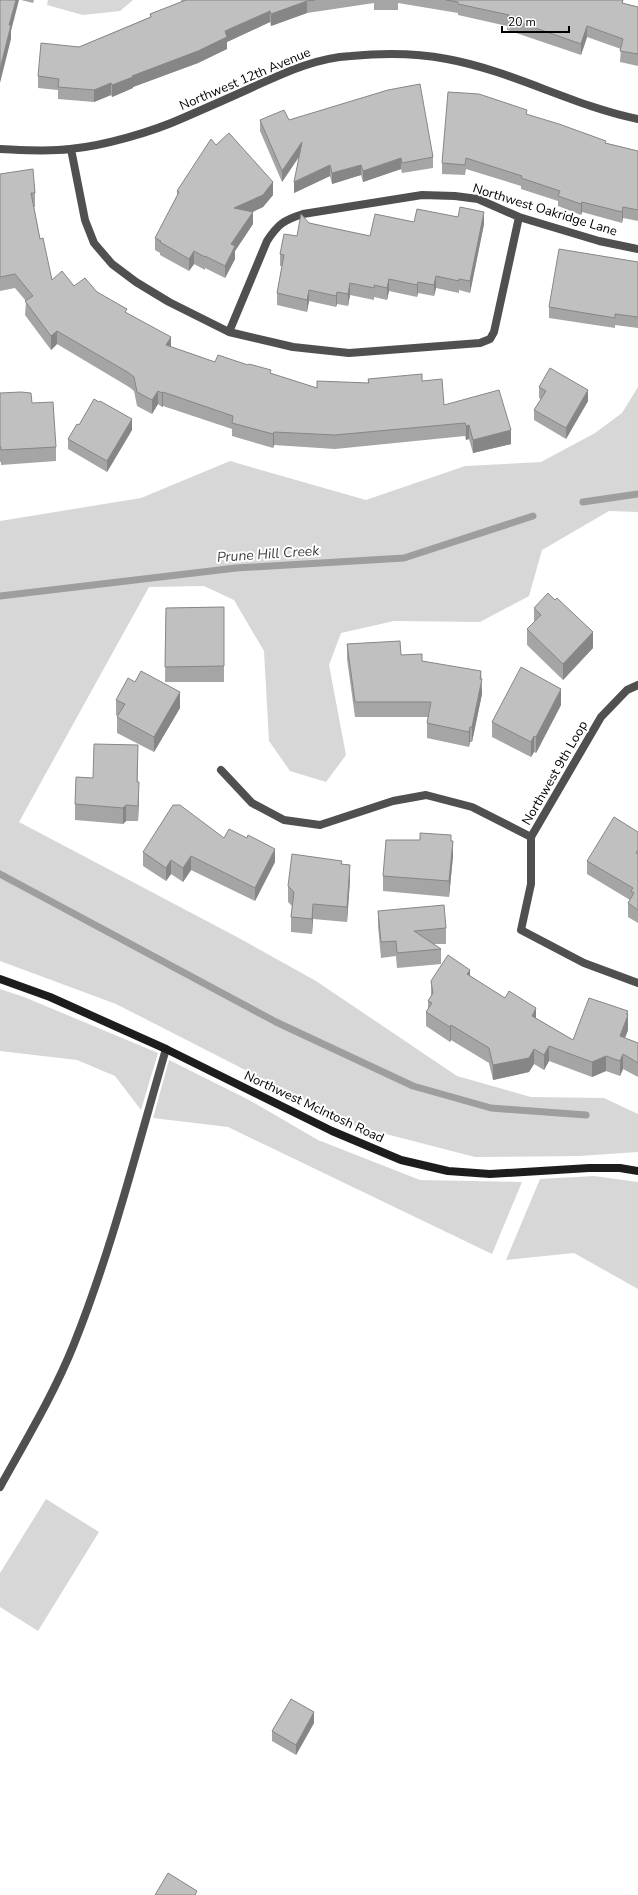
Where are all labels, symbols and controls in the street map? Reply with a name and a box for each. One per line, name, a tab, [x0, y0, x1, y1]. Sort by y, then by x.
scale bar	[502, 8, 569, 34]
text: 20 m	[508, 14, 536, 30]
street label: Northwest 12th Avenue	[177, 43, 313, 115]
street label: Northwest Oakridge Lane	[471, 179, 620, 241]
water label: Prune Hill Creek	[216, 541, 321, 567]
street label: Northwest 9th Loop	[518, 718, 592, 828]
street label: Northwest McIntosh Road	[241, 1067, 387, 1147]

